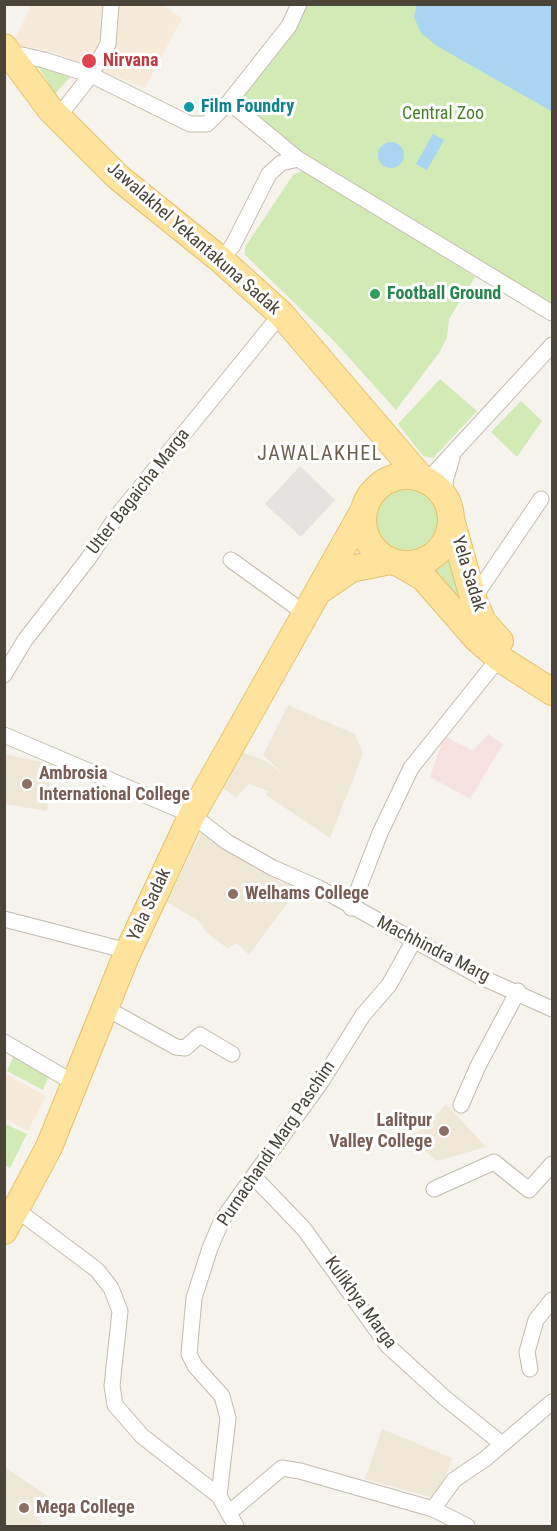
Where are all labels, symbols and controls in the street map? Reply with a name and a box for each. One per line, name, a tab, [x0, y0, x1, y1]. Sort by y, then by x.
place label: Nirvana	[103, 50, 158, 72]
marker: Nirvana	[80, 52, 98, 70]
place label: Film Foundry	[201, 96, 294, 118]
marker: Film Foundry	[182, 100, 196, 114]
park label: Central Zoo	[402, 103, 484, 125]
street label: Jawalakhel Yekantakuna Sadak	[102, 158, 284, 320]
place label: Football Ground	[387, 283, 501, 305]
marker: Football Ground	[368, 287, 382, 301]
street label: Utter Bagaicha Marga	[83, 425, 195, 559]
district label: JAWALAKHEL	[257, 443, 383, 467]
street label: Yela Sadak	[446, 534, 490, 614]
place label: Ambrosia International College	[39, 763, 190, 806]
marker: Ambrosia International College	[20, 777, 34, 791]
street label: Yala Sadak	[124, 865, 176, 945]
place label: Welhams College	[245, 883, 369, 905]
marker: Welhams College	[226, 887, 240, 901]
street label: Machhindra Marg	[373, 912, 493, 988]
street label: Purnachandi Marg Paschim	[214, 1057, 340, 1231]
place label: Lalitpur Valley College	[329, 1110, 432, 1152]
marker: Lalitpur Valley College	[437, 1124, 451, 1138]
street label: Kulikhya Marga	[319, 1253, 401, 1353]
place label: Mega College	[36, 1497, 135, 1519]
marker: Mega College	[17, 1501, 31, 1515]

